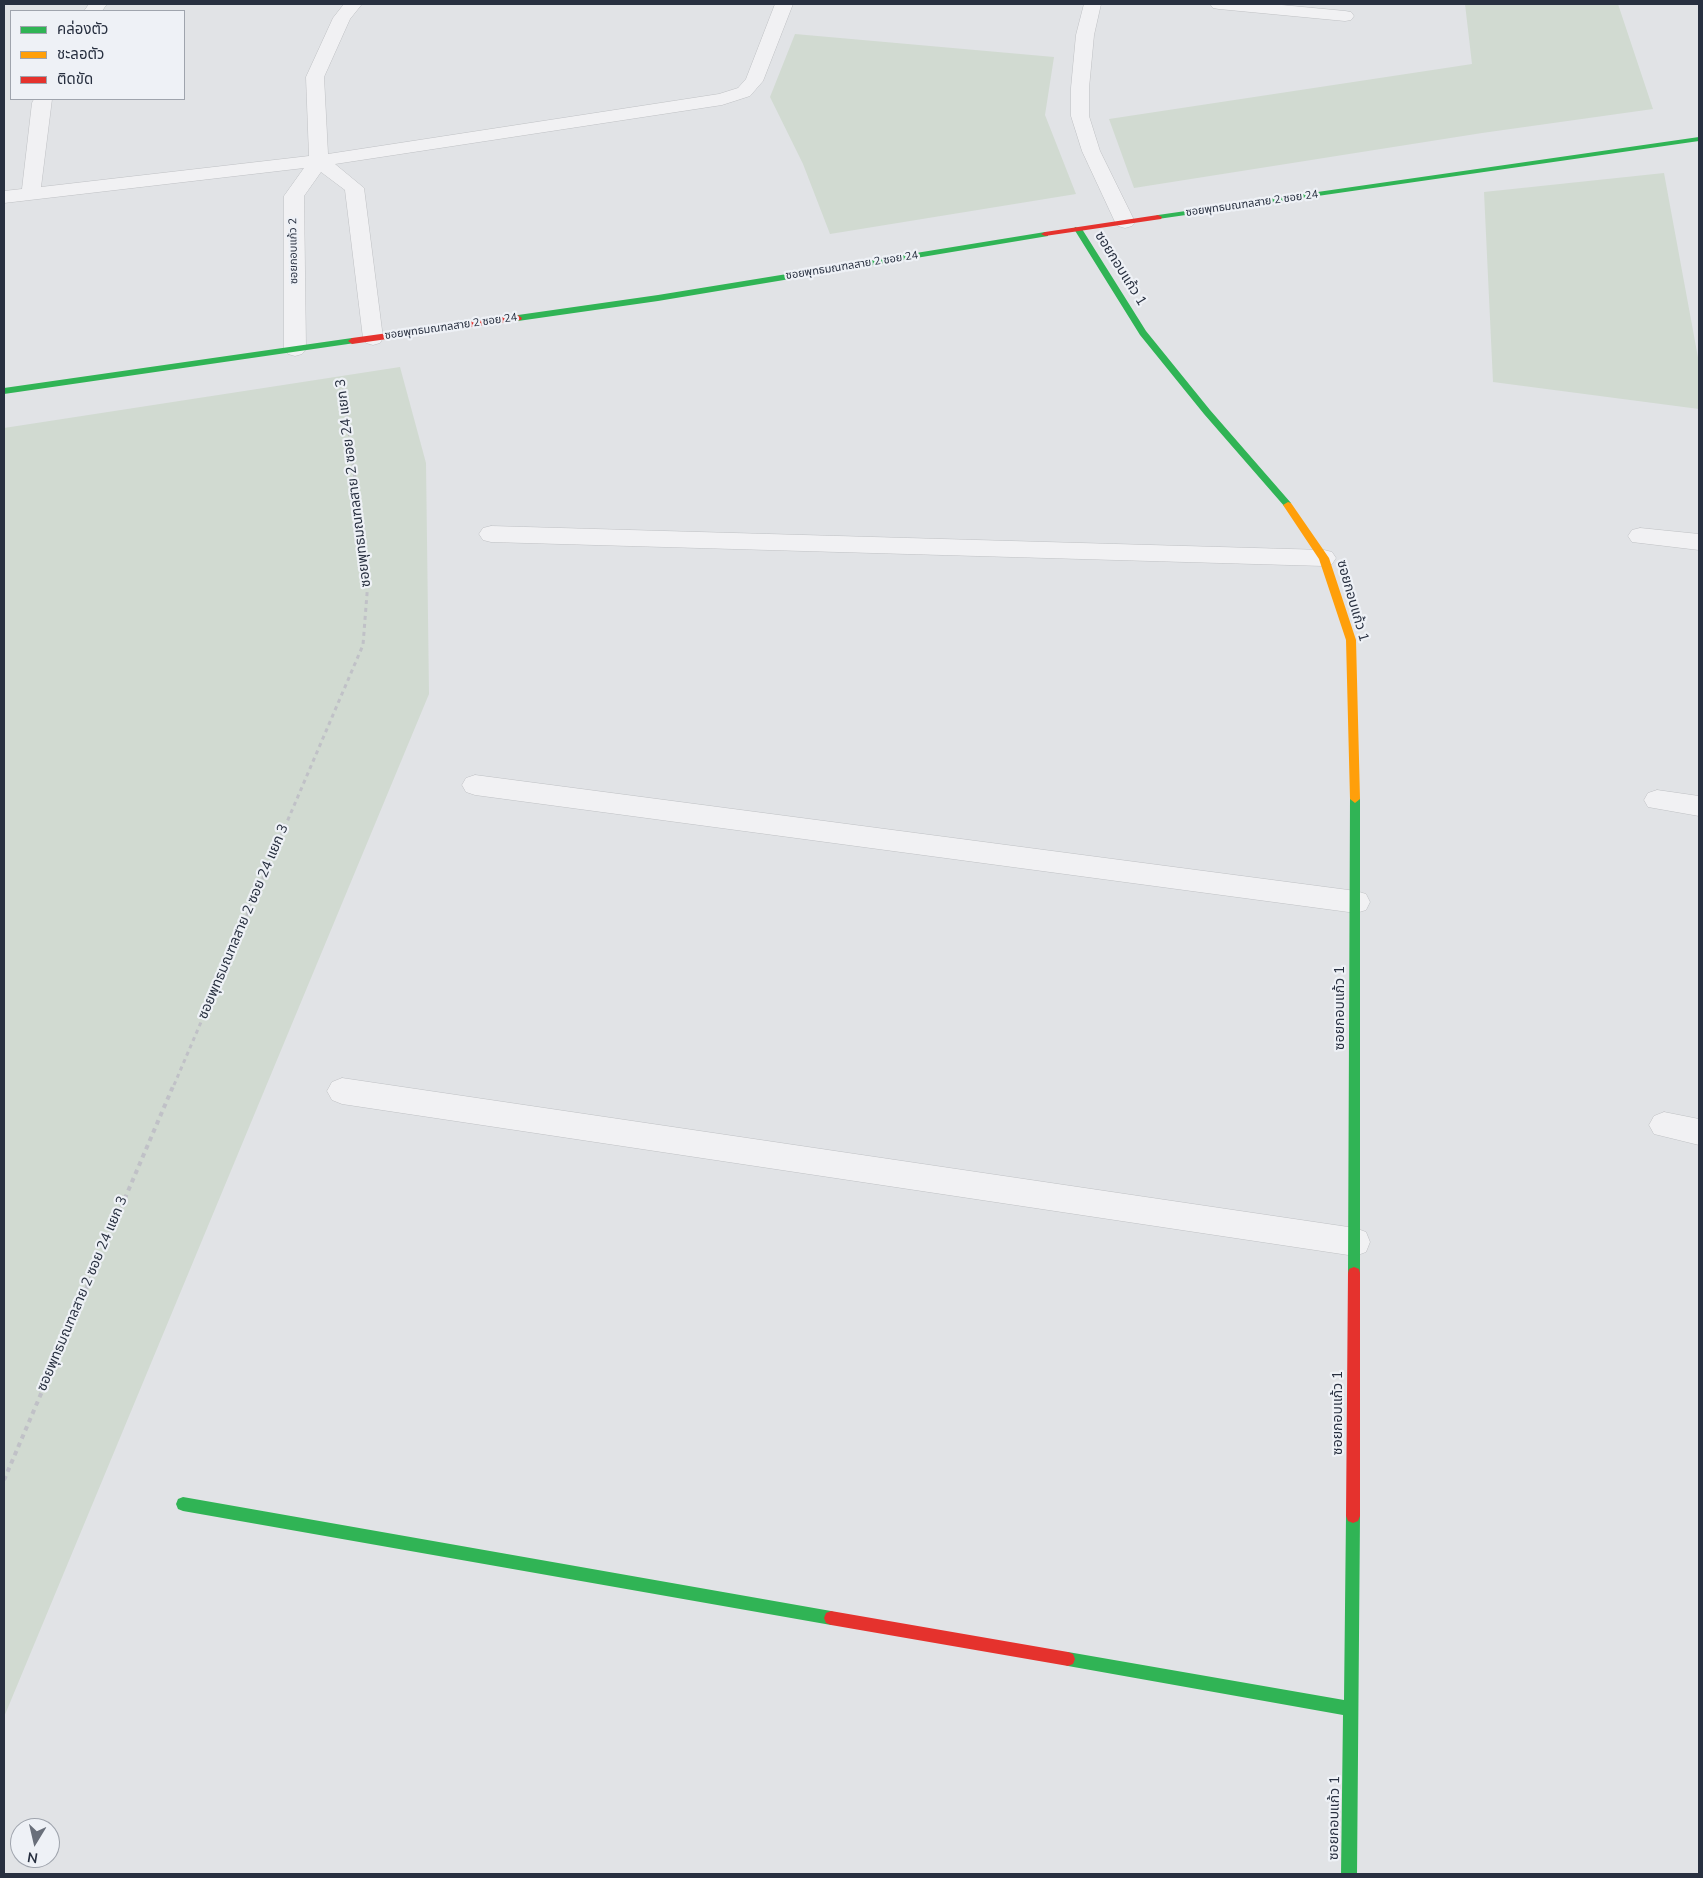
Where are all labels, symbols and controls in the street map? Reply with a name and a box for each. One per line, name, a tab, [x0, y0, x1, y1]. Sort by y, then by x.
legend	[10, 10, 185, 100]
text: คล่องตัว	[57, 19, 108, 39]
text: ชะลอตัว	[57, 44, 104, 64]
text: ติดขัด	[57, 69, 93, 89]
street label: ซอยพุทธมณฑลสาย 2 ซอย 24	[1185, 188, 1319, 220]
street label: ซอยกอบแก้ว 2	[287, 218, 301, 284]
street label: ซอยกอบแก้ว 1	[1091, 229, 1149, 309]
street label: ซอยพุทธมณฑลสาย 2 ซอย 24	[785, 249, 919, 283]
street label: ซอยพุทธมณฑลสาย 2 ซอย 24	[384, 311, 518, 343]
street label: ซอยพุทธมณฑลสาย 2 ซอย 24 แยก 3	[333, 378, 375, 588]
street label: ซอยกอบแก้ว 1	[1332, 558, 1372, 644]
street label: ซอยพุทธมณฑลสาย 2 ซอย 24 แยก 3	[195, 822, 293, 1022]
street label: ซอยกอบแก้ว 1	[1333, 966, 1349, 1050]
street label: ซอยพุทธมณฑลสาย 2 ซอย 24 แยก 3	[34, 1194, 132, 1394]
street label: ซอยกอบแก้ว 1	[1331, 1371, 1347, 1455]
street label: ซอยกอบแก้ว 1	[1326, 1776, 1344, 1860]
north arrow	[10, 1818, 60, 1868]
text: N	[26, 1847, 39, 1868]

